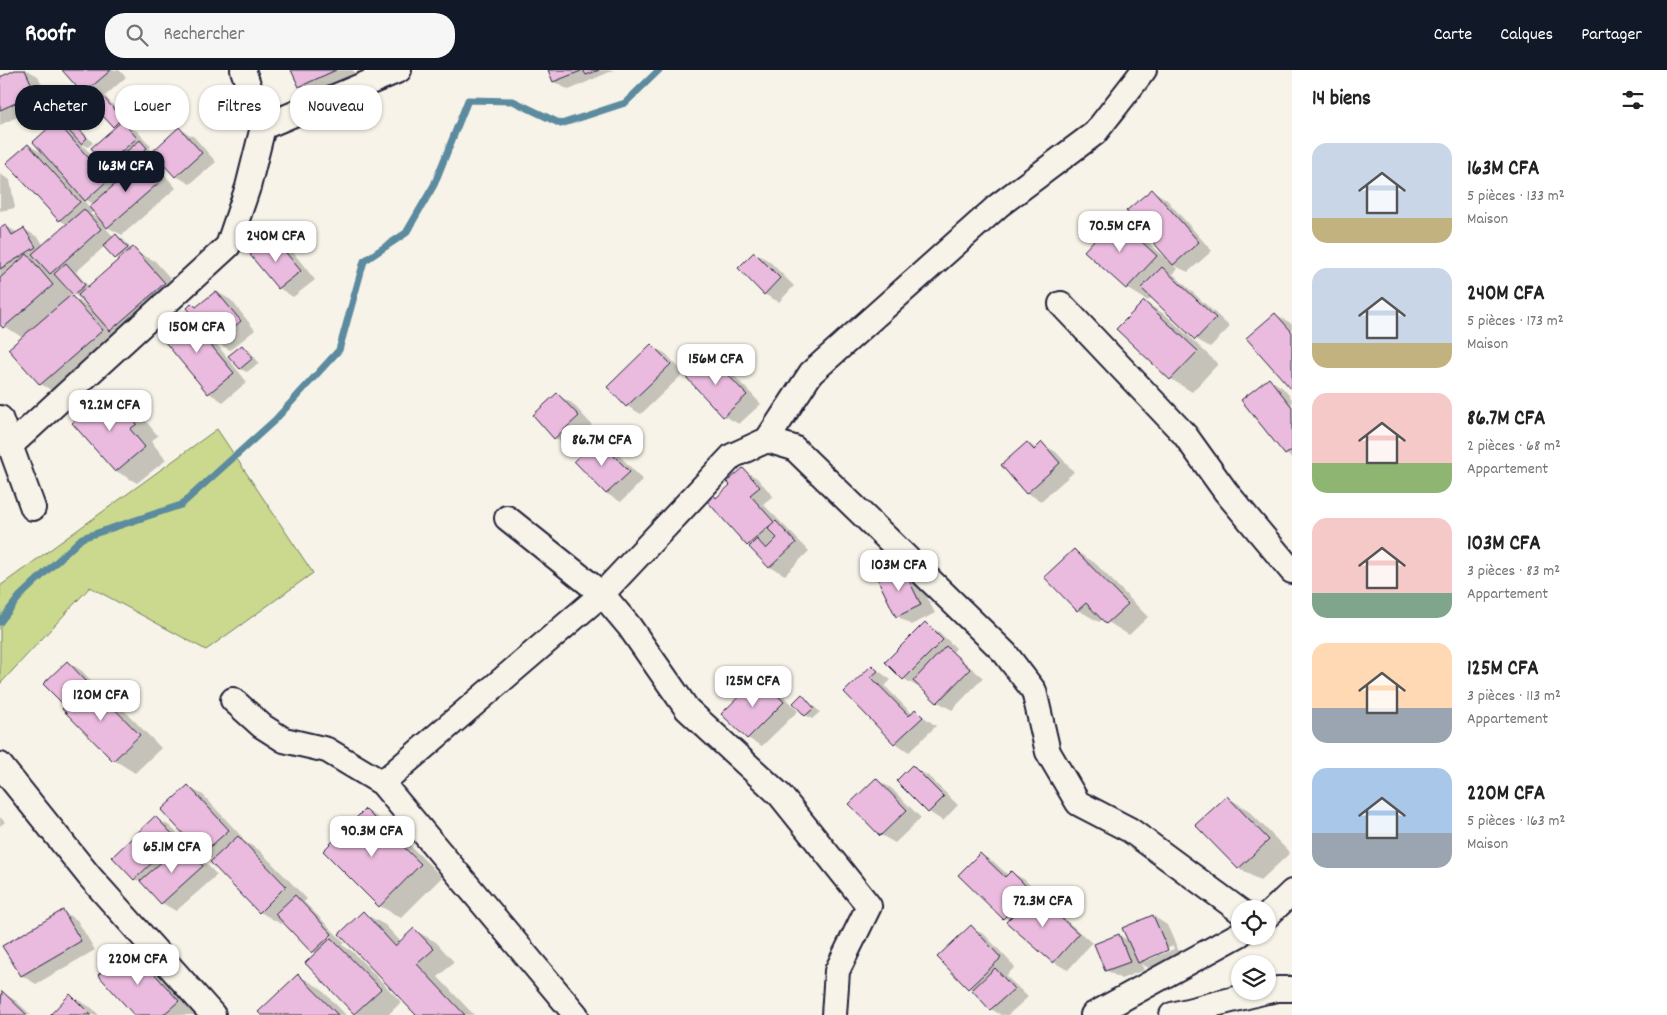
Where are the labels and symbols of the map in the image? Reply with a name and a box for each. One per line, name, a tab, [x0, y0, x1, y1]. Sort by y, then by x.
pin: 163M CFA	[74, 150, 178, 193]
pin: 70.5M CFA	[1063, 210, 1177, 253]
pin: 240M CFA	[224, 220, 328, 263]
pin: 150M CFA	[145, 312, 249, 354]
pin: 156M CFA	[664, 344, 768, 386]
pin: 92.2M CFA	[53, 390, 167, 432]
pin: 86.7M CFA	[545, 424, 659, 467]
pin: 103M CFA	[847, 550, 951, 592]
pin: 125M CFA	[701, 666, 805, 708]
pin: 120M CFA	[49, 680, 153, 722]
pin: 90.3M CFA	[315, 816, 429, 858]
pin: 65.1M CFA	[115, 832, 229, 874]
pin: 72.3M CFA	[986, 886, 1100, 928]
pin: 220M CFA	[86, 944, 190, 986]

